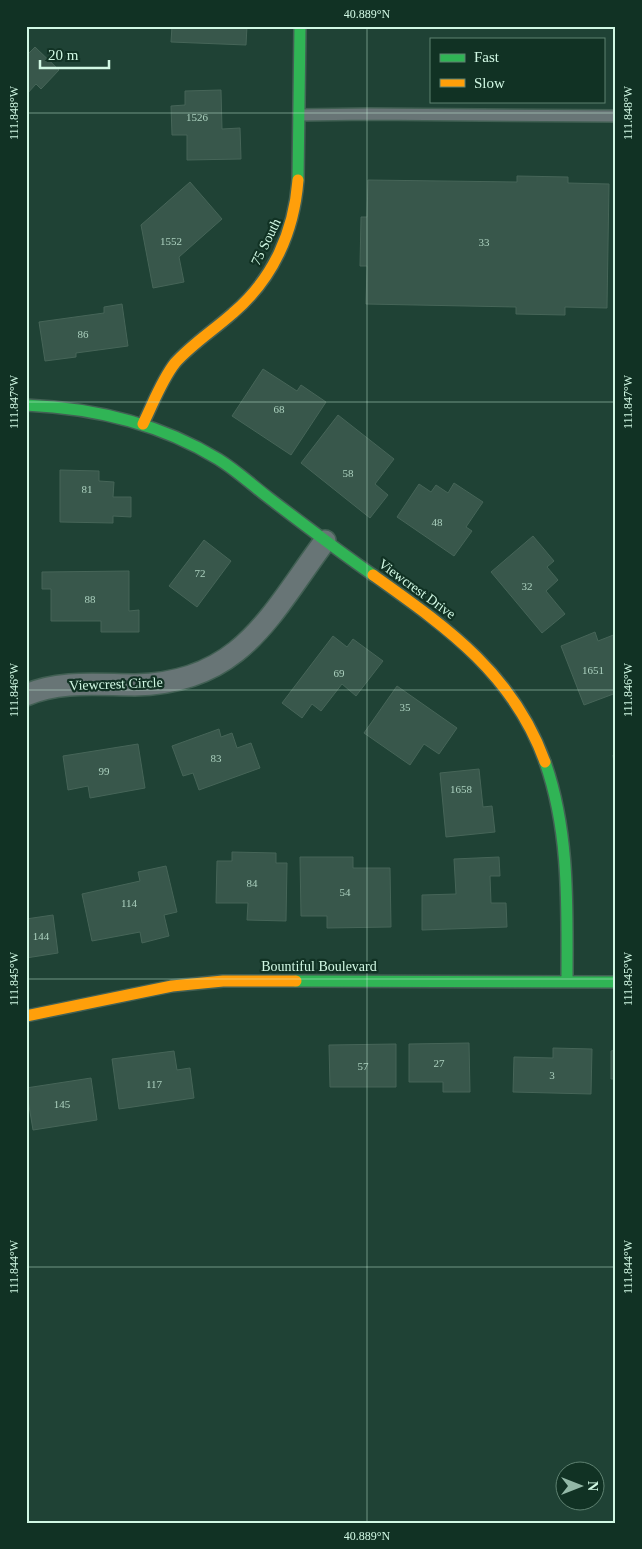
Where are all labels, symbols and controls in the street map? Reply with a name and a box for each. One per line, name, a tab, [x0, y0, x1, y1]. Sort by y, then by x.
text: 40.889°N	[344, 7, 391, 21]
scale bar	[40, 38, 109, 70]
legend	[430, 38, 604, 102]
text: 20 m	[48, 47, 79, 63]
text: Fast	[474, 49, 500, 65]
text: Slow	[474, 75, 505, 91]
text: 111.848°W	[7, 85, 21, 140]
text: 111.848°W	[621, 85, 635, 140]
house number: 1526	[186, 111, 209, 123]
street label: 75 South	[248, 216, 284, 268]
house number: 1552	[160, 235, 182, 247]
house number: 33	[479, 236, 490, 248]
house number: 86	[78, 328, 89, 340]
text: 111.847°W	[7, 374, 21, 429]
text: 111.847°W	[621, 374, 635, 429]
house number: 68	[274, 403, 285, 415]
house number: 58	[343, 467, 354, 479]
house number: 81	[82, 483, 93, 495]
house number: 48	[432, 516, 443, 528]
street label: Viewcrest Drive	[376, 556, 458, 622]
house number: 72	[195, 567, 206, 579]
house number: 32	[522, 580, 533, 592]
house number: 88	[85, 593, 96, 605]
text: 111.846°W	[7, 662, 21, 717]
text: 111.846°W	[621, 662, 635, 717]
house number: 1651	[582, 664, 604, 676]
house number: 69	[334, 667, 345, 679]
street label: Viewcrest Circle	[69, 675, 163, 693]
house number: 35	[400, 701, 411, 713]
house number: 83	[211, 752, 222, 764]
house number: 99	[99, 765, 110, 777]
house number: 1658	[450, 783, 473, 795]
house number: 84	[247, 877, 258, 889]
house number: 54	[340, 886, 351, 898]
house number: 114	[121, 897, 138, 909]
house number: 144	[33, 930, 50, 942]
text: 111.845°W	[7, 951, 21, 1006]
text: 111.845°W	[621, 951, 635, 1006]
street label: Bountiful Boulevard	[261, 959, 377, 974]
house number: 27	[434, 1057, 445, 1069]
house number: 57	[358, 1060, 369, 1072]
house number: 3	[549, 1069, 555, 1081]
house number: 117	[146, 1078, 163, 1090]
house number: 145	[54, 1098, 71, 1110]
text: 111.844°W	[7, 1239, 21, 1294]
text: 111.844°W	[621, 1239, 635, 1294]
north arrow	[554, 1462, 604, 1512]
text: N	[585, 1481, 600, 1491]
text: 40.889°N	[344, 1529, 391, 1543]

